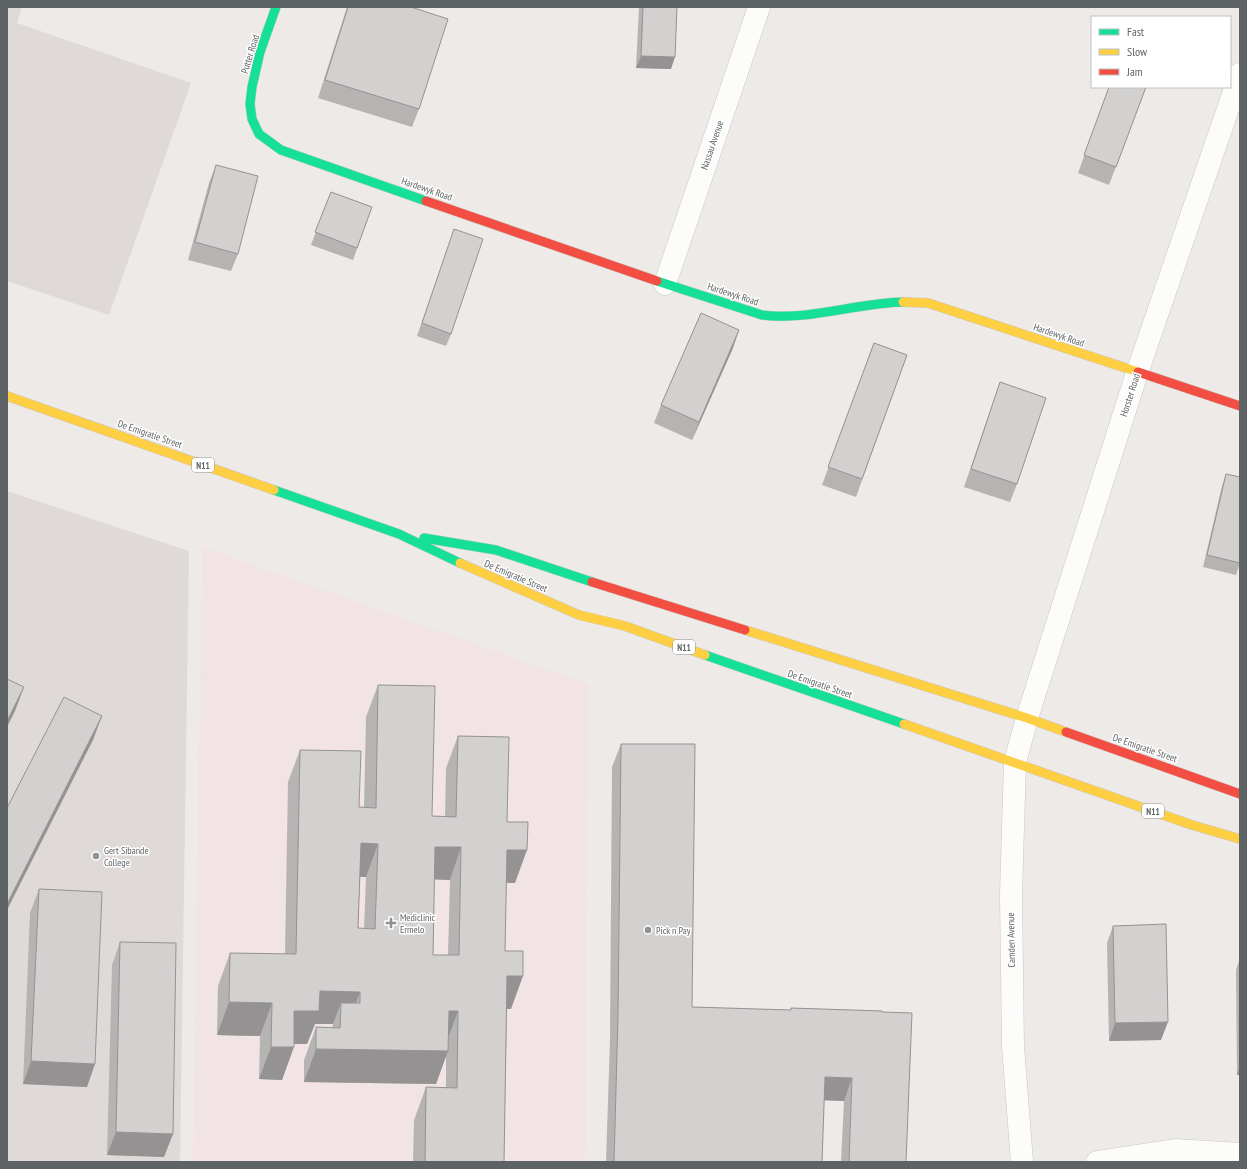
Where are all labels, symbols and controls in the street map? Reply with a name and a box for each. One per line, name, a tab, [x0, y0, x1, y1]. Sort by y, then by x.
legend	[1091, 16, 1231, 88]
text: Fast	[1127, 24, 1145, 39]
street label: Putter Road	[238, 33, 262, 75]
text: Slow	[1127, 44, 1148, 59]
text: Jam	[1126, 64, 1143, 79]
street label: Nassau Avenue	[697, 118, 727, 172]
street label: Hardewyk Road	[400, 174, 454, 204]
street label: Hardewyk Road	[706, 280, 760, 308]
street label: Hardewyk Road	[1032, 320, 1086, 350]
street label: Horster Road	[1117, 372, 1143, 418]
street label: De Emigratie Street	[116, 417, 184, 451]
road number: N11	[192, 458, 214, 472]
street label: De Emigratie Street	[482, 557, 550, 595]
road number: N11	[673, 640, 695, 654]
street label: De Emigratie Street	[786, 667, 854, 701]
street label: De Emigratie Street	[1111, 731, 1179, 765]
road number: N11	[1142, 804, 1164, 818]
place label: Gert Sibande College	[104, 844, 149, 869]
marker: Gert Sibande College	[91, 851, 101, 861]
place label: Mediclinic Ermelo	[400, 911, 436, 936]
street label: Camden Avenue	[1004, 912, 1018, 968]
marker: Mediclinic Ermelo	[385, 917, 397, 929]
place label: Pick n Pay	[656, 924, 691, 937]
marker: Pick n Pay	[643, 925, 653, 935]

